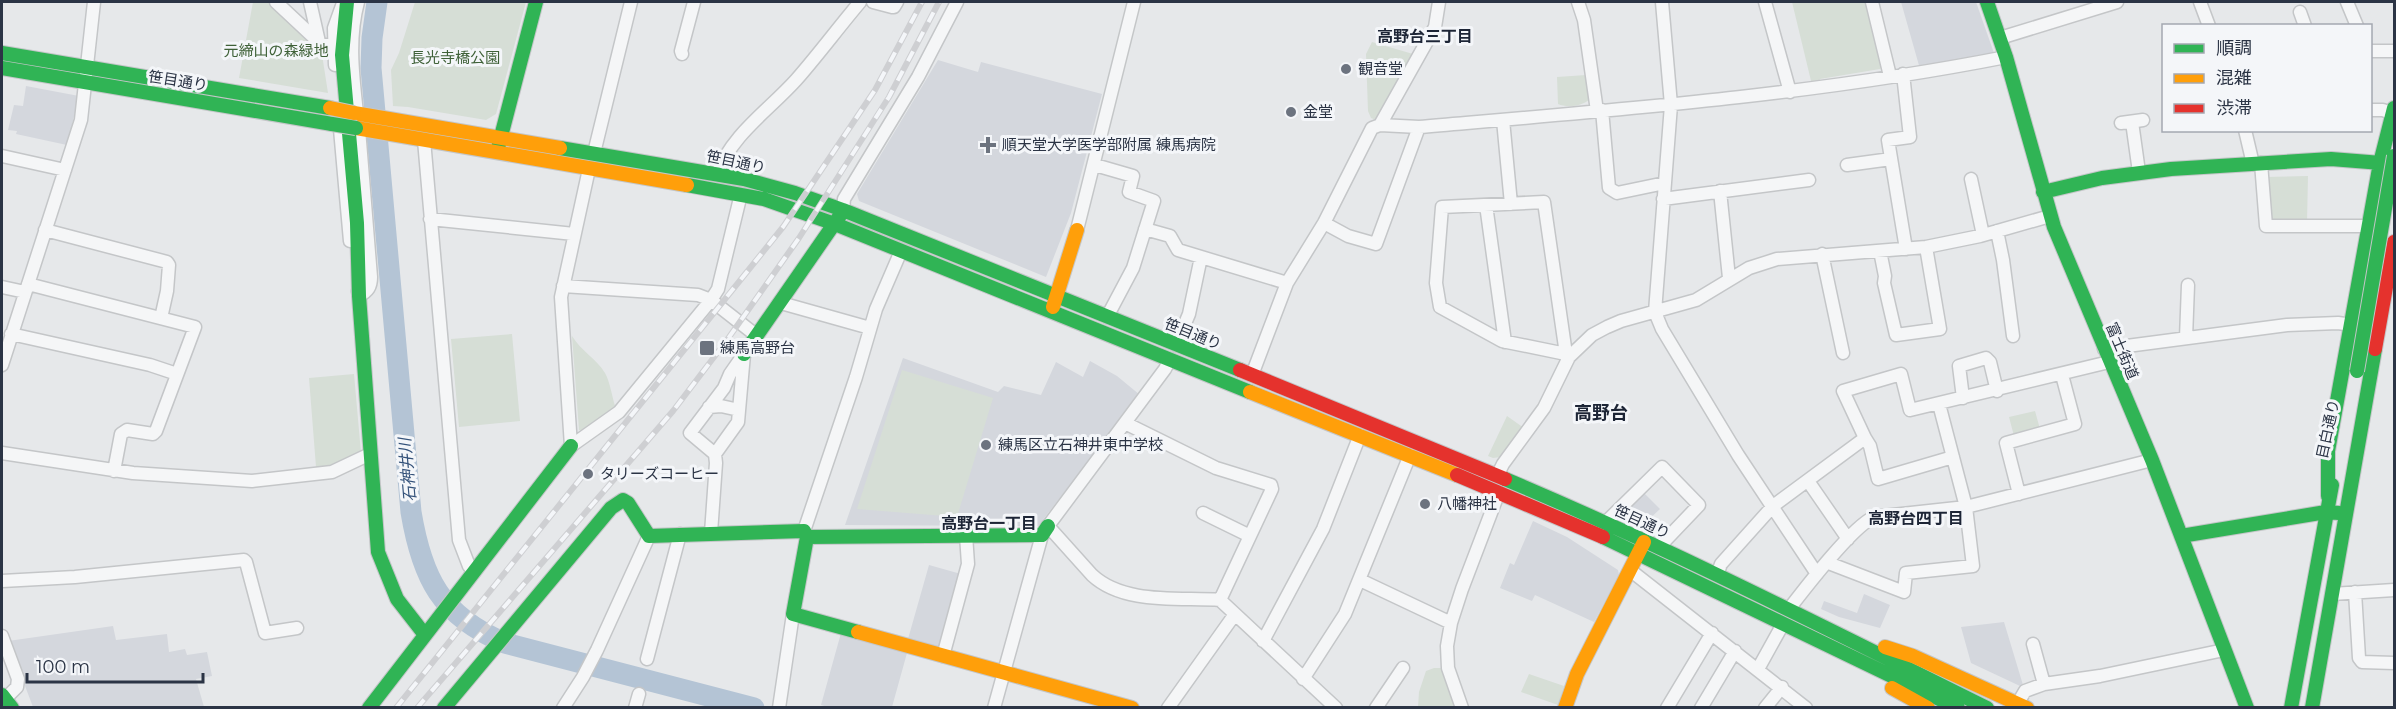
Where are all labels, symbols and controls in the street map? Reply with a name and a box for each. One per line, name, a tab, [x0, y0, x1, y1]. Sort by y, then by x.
legend	[2162, 24, 2372, 132]
district label: 高野台三丁目	[1377, 27, 1473, 46]
text: 順調	[2216, 37, 2252, 59]
park label: 元締山の森緑地	[223, 41, 329, 60]
park label: 長光寺橋公園	[410, 48, 500, 67]
place label: 観音堂	[1358, 59, 1403, 78]
marker: 観音堂	[1339, 62, 1353, 76]
street label: 笹目通り	[147, 66, 209, 95]
text: 混雑	[2216, 67, 2252, 89]
text: 渋滞	[2216, 97, 2252, 119]
place label: 金堂	[1303, 102, 1333, 121]
marker: 金堂	[1284, 105, 1298, 119]
place label: 順天堂大学医学部附属 練馬病院	[1002, 135, 1216, 154]
marker: 順天堂大学医学部附属 練馬病院	[979, 136, 997, 154]
street label: 笹目通り	[705, 146, 767, 177]
street label: 笹目通り	[1162, 313, 1225, 354]
street label: 富士街道	[2102, 319, 2143, 382]
place label: 練馬高野台	[720, 338, 795, 357]
marker: 練馬高野台	[698, 339, 716, 357]
street label: 目白通り	[2312, 398, 2343, 460]
district label: 高野台	[1574, 402, 1628, 424]
water label: 石神井川	[395, 435, 420, 503]
place label: 練馬区立石神井東中学校	[998, 435, 1163, 454]
marker: 練馬区立石神井東中学校	[979, 438, 993, 452]
place label: タリーズコーヒー	[600, 464, 719, 483]
marker: タリーズコーヒー	[581, 467, 595, 481]
place label: 八幡神社	[1437, 494, 1497, 513]
marker: 八幡神社	[1418, 497, 1432, 511]
street label: 笹目通り	[1611, 500, 1673, 543]
district label: 高野台四丁目	[1868, 509, 1964, 528]
district label: 高野台一丁目	[941, 514, 1037, 533]
scale bar	[27, 646, 202, 684]
text: 100 m	[36, 656, 90, 678]

